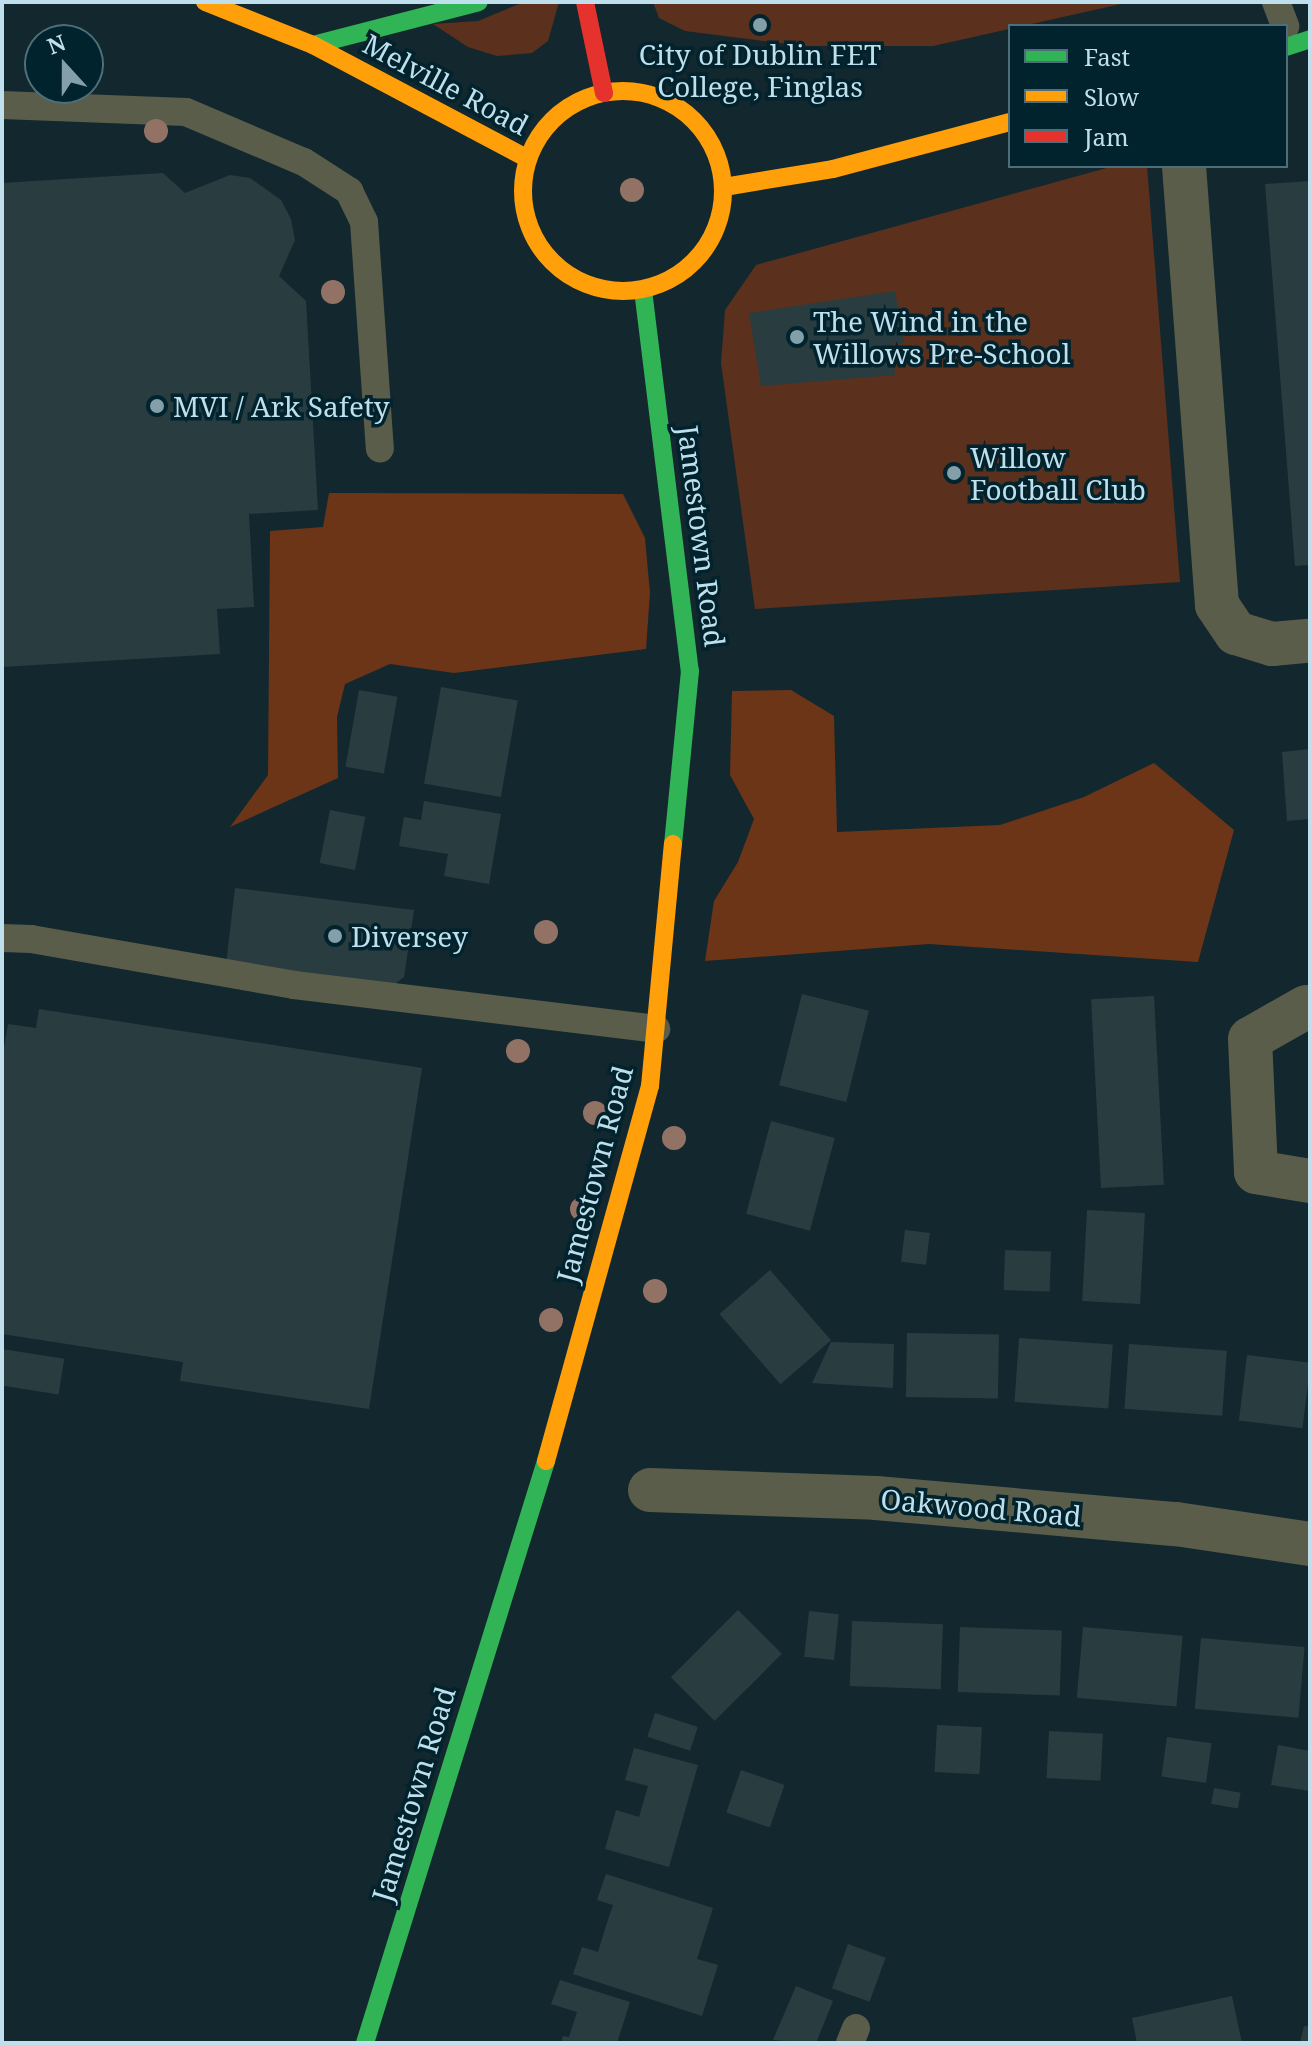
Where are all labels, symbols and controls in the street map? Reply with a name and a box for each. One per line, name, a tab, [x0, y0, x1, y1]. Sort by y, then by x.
marker: City of Dublin FET College, Finglas	[751, 16, 769, 34]
north arrow	[24, 24, 104, 104]
legend	[1008, 24, 1288, 168]
text: N	[43, 26, 70, 61]
street label: Melville Road	[358, 26, 534, 142]
place label: City of Dublin FET College, Finglas	[639, 37, 881, 103]
text: Fast	[1084, 40, 1130, 73]
text: Slow	[1084, 80, 1139, 113]
text: Jam	[1084, 120, 1129, 153]
place label: The Wind in the Willows Pre-School	[813, 304, 1070, 370]
marker: The Wind in the Willows Pre-School	[788, 328, 806, 346]
place label: MVI / Ark Safety	[173, 389, 390, 423]
marker: MVI / Ark Safety	[148, 397, 166, 415]
street label: Jamestown Road	[672, 423, 732, 649]
place label: Willow Football Club	[970, 440, 1146, 506]
marker: Willow Football Club	[945, 464, 963, 482]
place label: Diversey	[351, 919, 468, 953]
marker: Diversey	[326, 927, 344, 945]
street label: Jamestown Road	[549, 1062, 639, 1286]
street label: Oakwood Road	[879, 1481, 1083, 1533]
street label: Jamestown Road	[364, 1683, 462, 1905]

